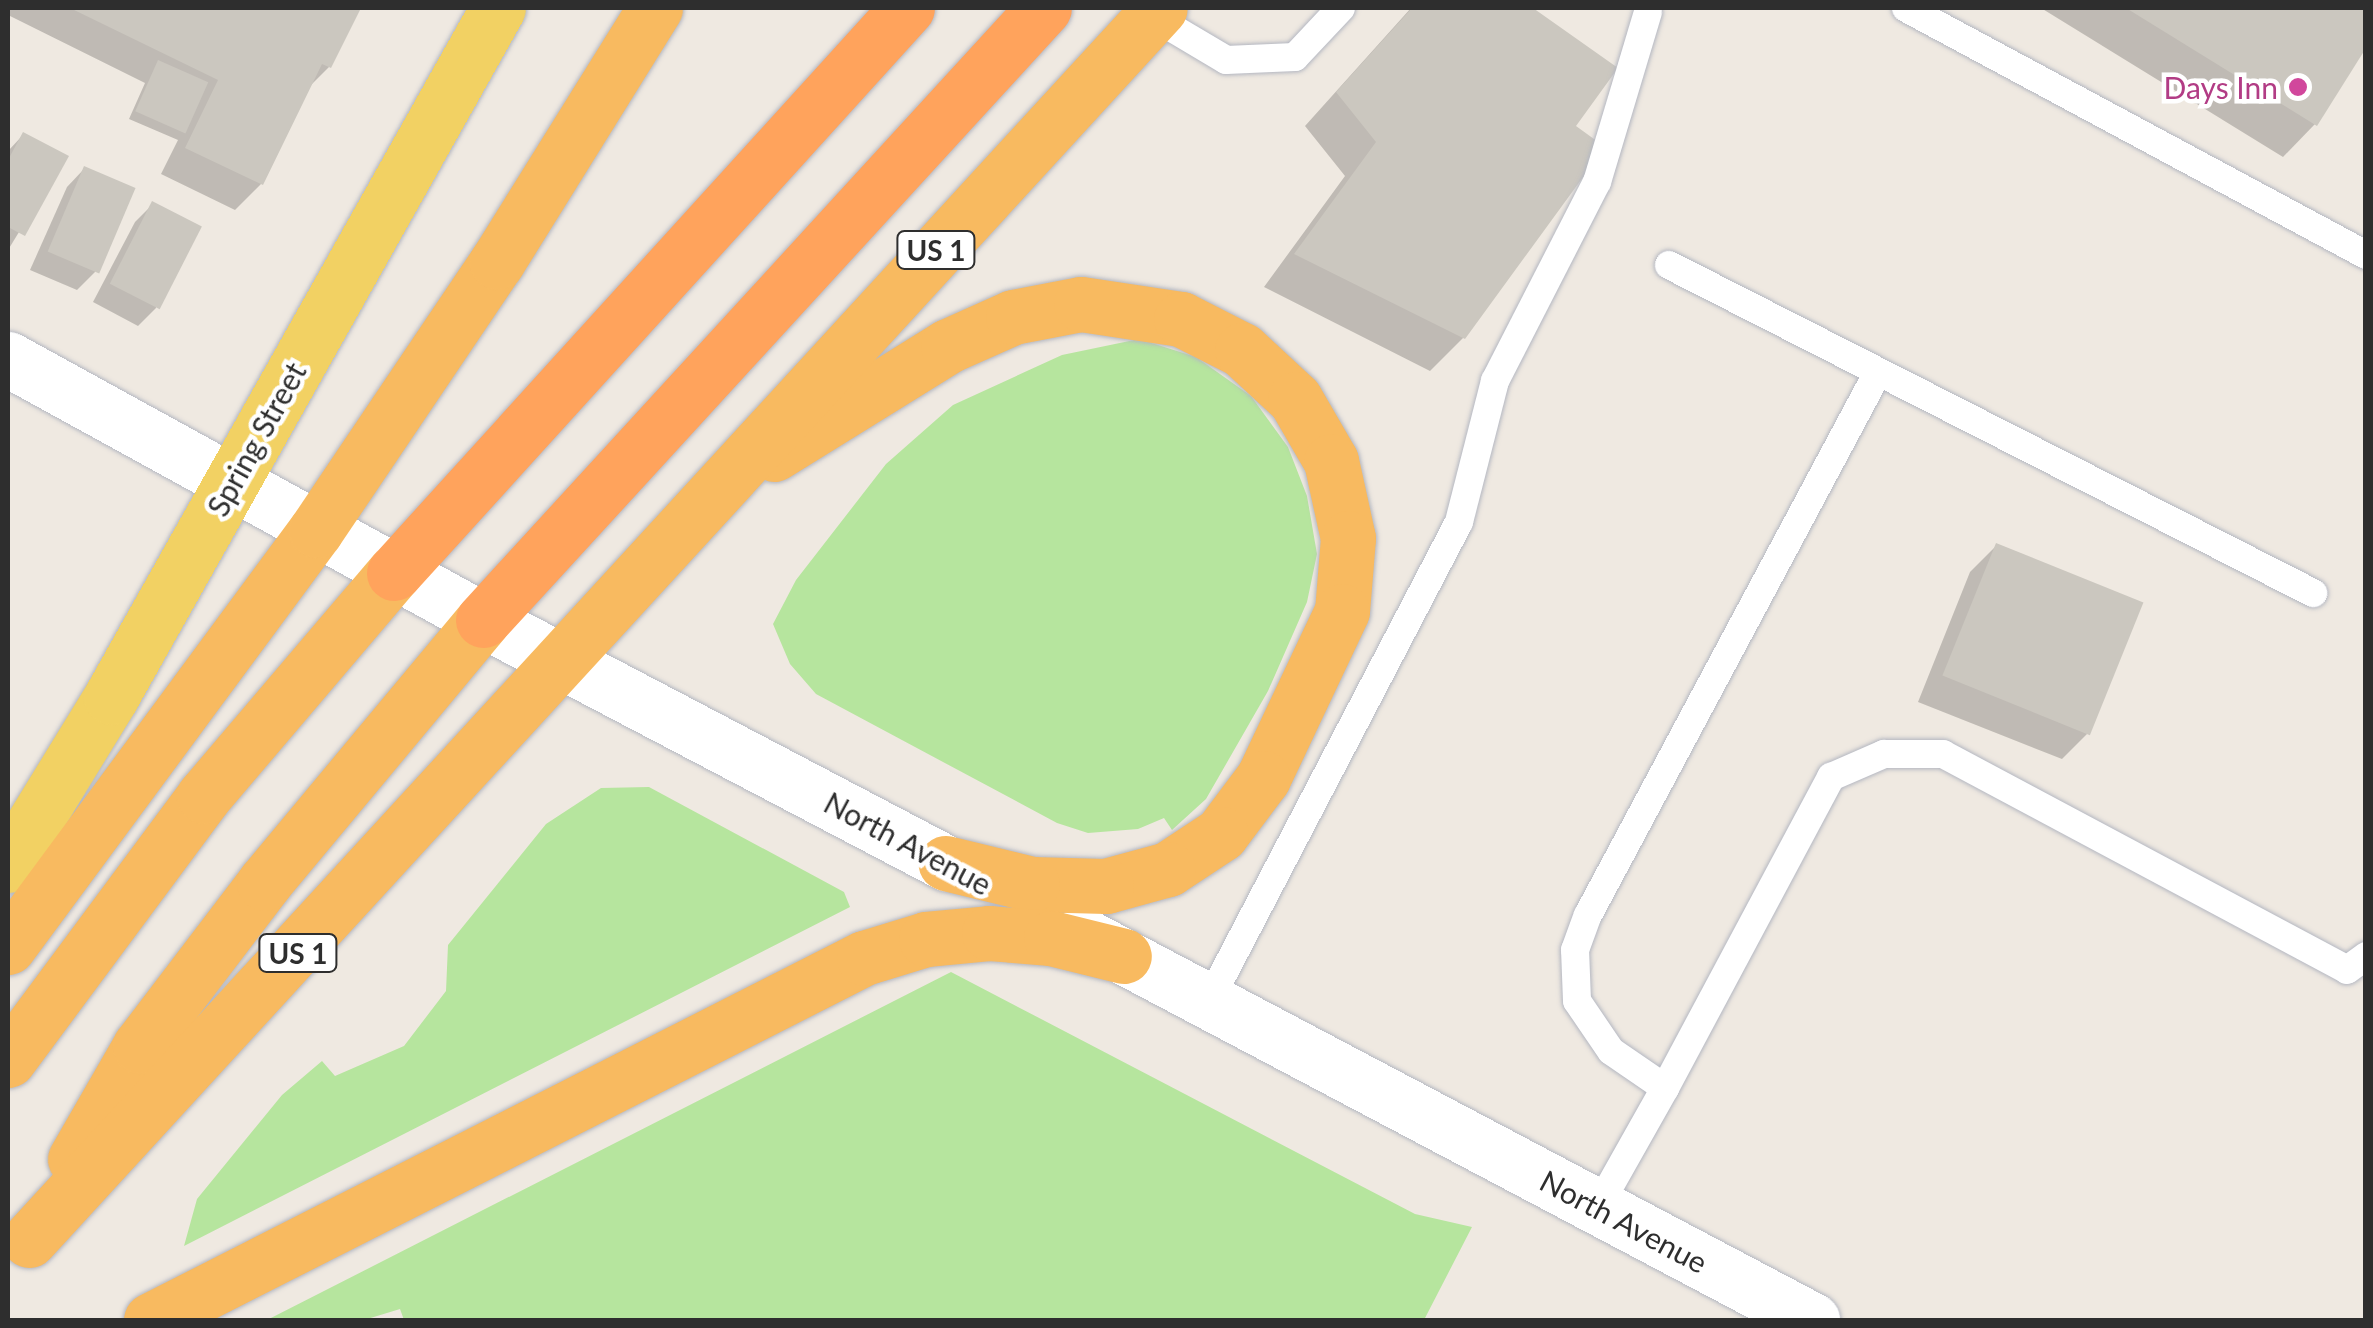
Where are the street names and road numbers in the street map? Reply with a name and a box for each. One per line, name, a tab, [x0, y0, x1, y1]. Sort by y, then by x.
road number: US 1	[896, 227, 976, 273]
street label: Spring Street	[199, 356, 313, 522]
street label: North Avenue	[818, 784, 998, 902]
road number: US 1	[258, 930, 338, 976]
street label: North Avenue	[1534, 1162, 1714, 1280]

